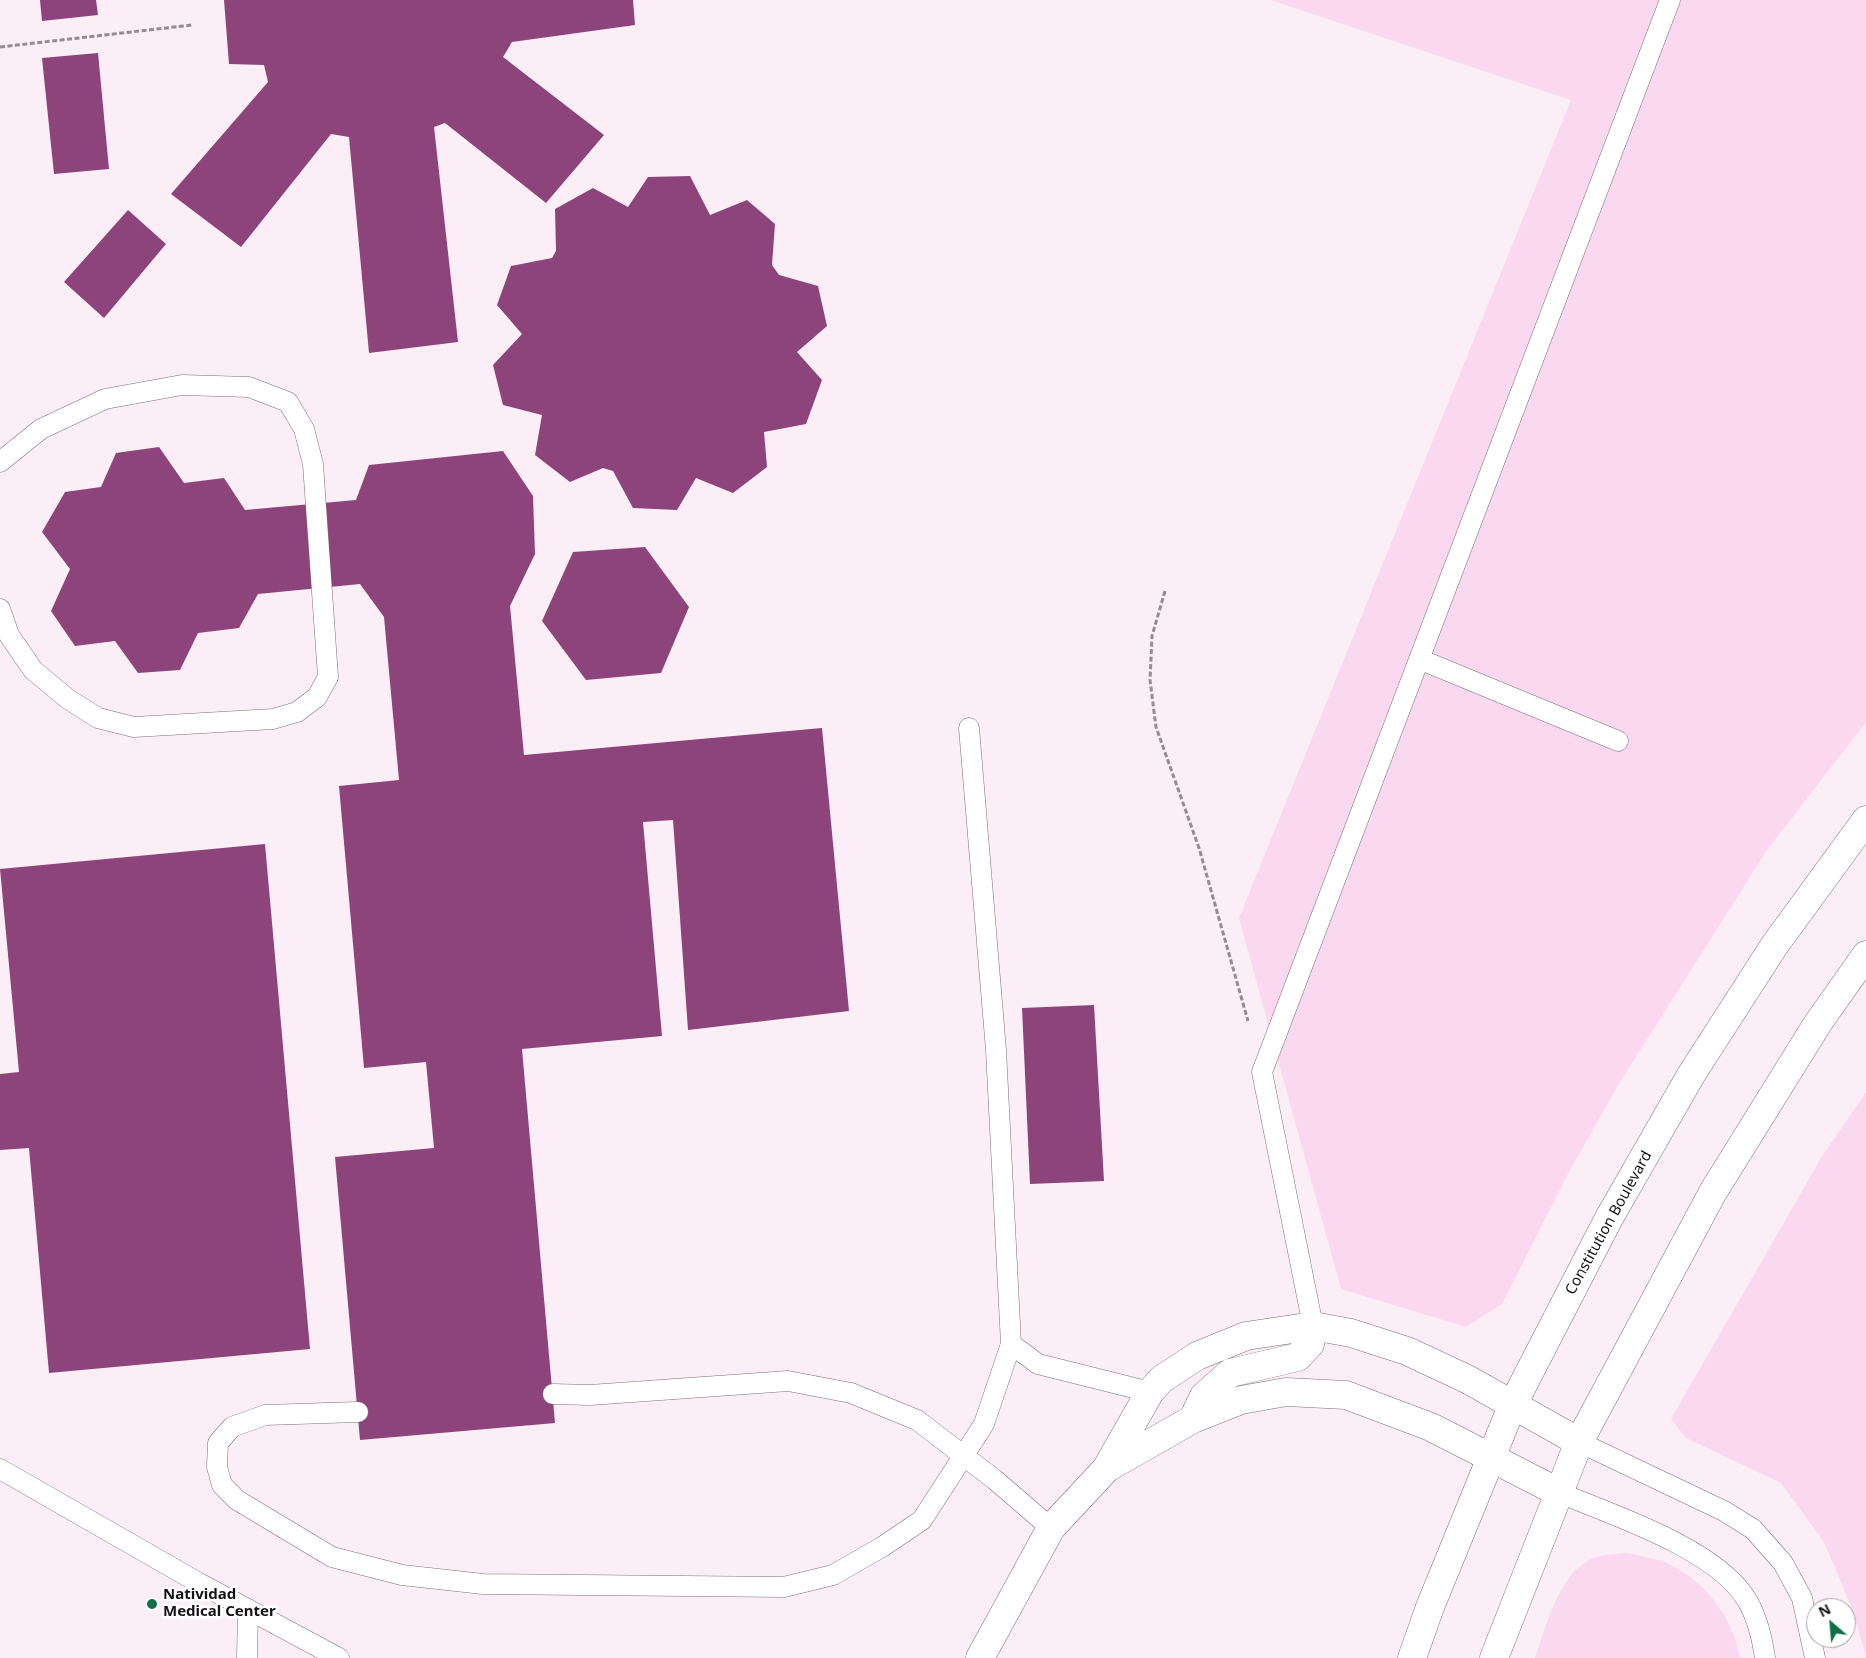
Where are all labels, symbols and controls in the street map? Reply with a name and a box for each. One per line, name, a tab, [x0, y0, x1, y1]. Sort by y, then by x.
street label: Constitution Boulevard	[1562, 1148, 1656, 1298]
place label: Natividad Medical Center	[163, 1586, 276, 1621]
marker: Natividad Medical Center	[145, 1597, 159, 1611]
north arrow	[1806, 1598, 1856, 1648]
text: N	[1815, 1599, 1834, 1621]

